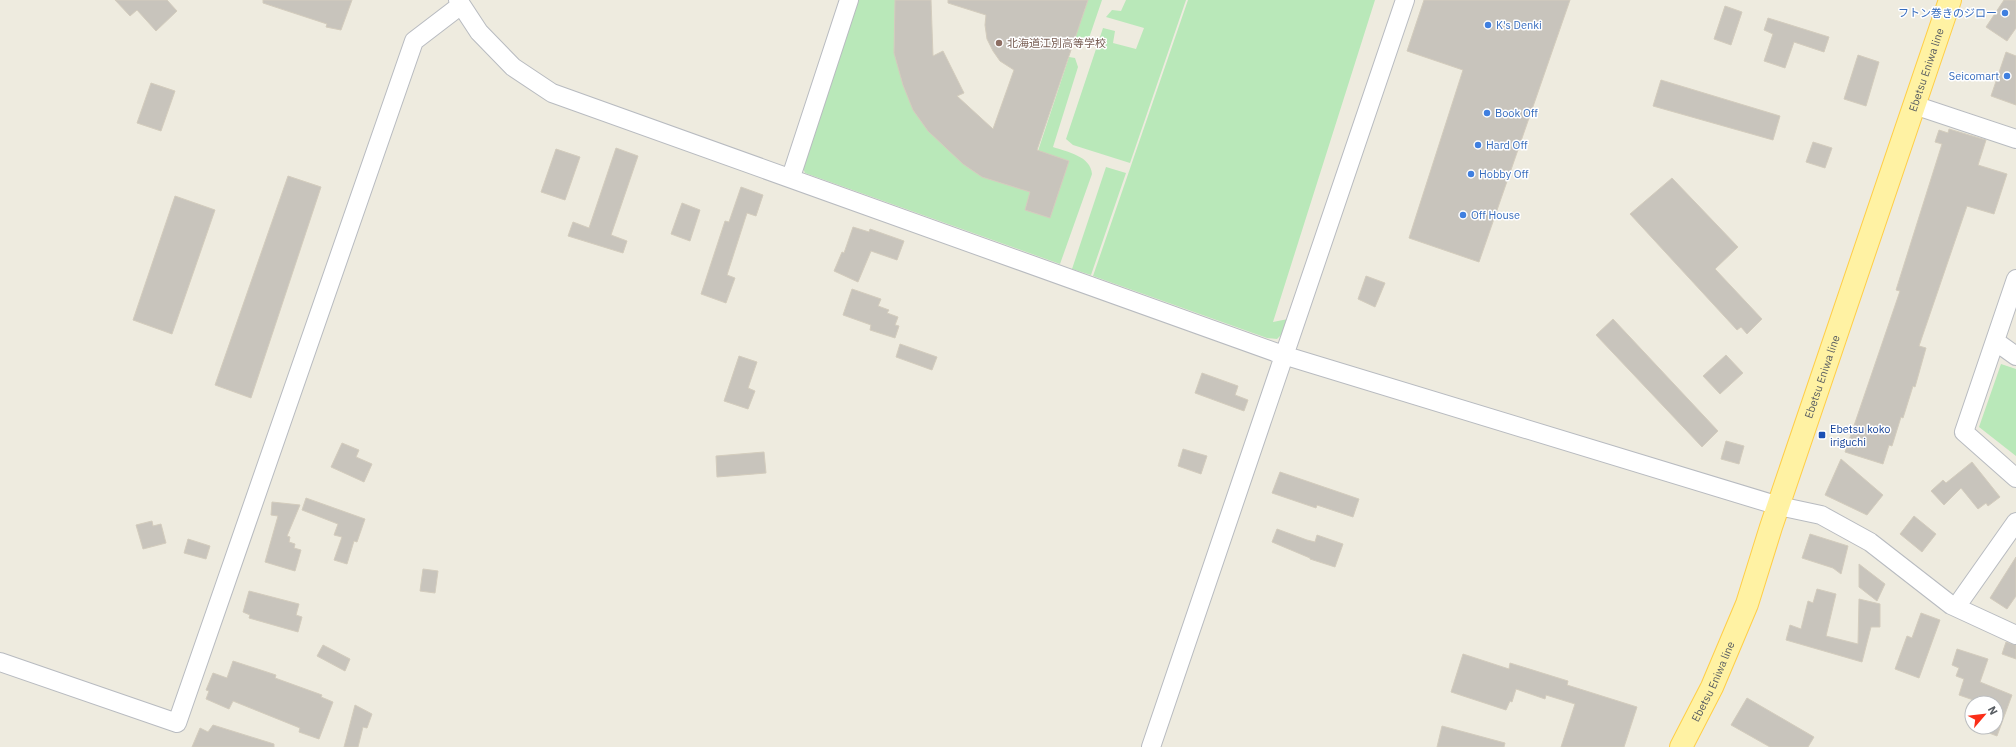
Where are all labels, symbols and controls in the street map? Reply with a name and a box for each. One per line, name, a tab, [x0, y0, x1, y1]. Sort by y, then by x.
place label: フトン巻きのジロー	[1898, 6, 1997, 20]
marker: フトン巻きのジロー	[2000, 8, 2010, 18]
place label: K's Denki	[1496, 18, 1542, 32]
marker: K's Denki	[1483, 20, 1493, 30]
street label: Ebetsu Eniwa line	[1906, 26, 1947, 113]
place label: 北海道江別高等学校	[1007, 36, 1106, 50]
marker: 北海道江別高等学校	[994, 38, 1004, 48]
place label: Seicomart	[1949, 69, 1999, 83]
marker: Seicomart	[2002, 71, 2012, 81]
place label: Book Off	[1495, 106, 1538, 120]
marker: Book Off	[1482, 108, 1492, 118]
place label: Hard Off	[1486, 138, 1528, 152]
marker: Hard Off	[1473, 140, 1483, 150]
place label: Hobby Off	[1479, 167, 1529, 181]
marker: Hobby Off	[1466, 169, 1476, 179]
place label: Off House	[1471, 208, 1520, 222]
marker: Off House	[1458, 210, 1468, 220]
street label: Ebetsu Eniwa line	[1801, 333, 1843, 420]
place label: Ebetsu koko iriguchi	[1830, 422, 1890, 449]
marker: Ebetsu koko iriguchi	[1817, 430, 1827, 440]
street label: Ebetsu Eniwa line	[1688, 639, 1738, 724]
north arrow	[1964, 695, 2004, 735]
text: N	[1985, 704, 2001, 717]

